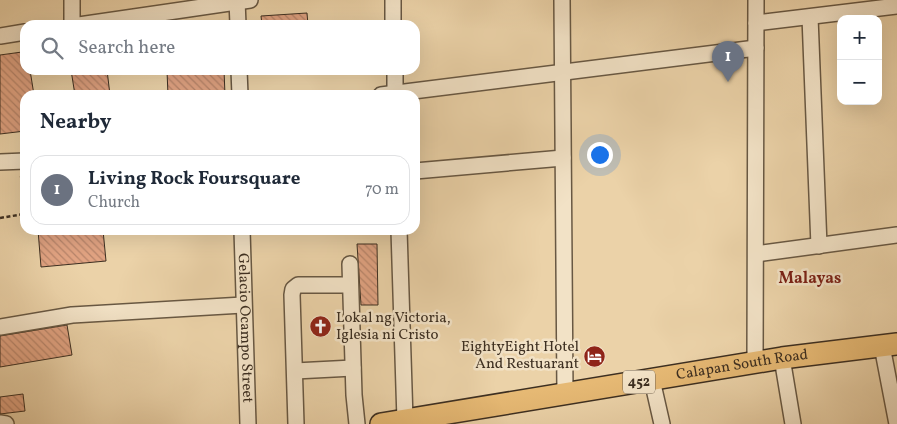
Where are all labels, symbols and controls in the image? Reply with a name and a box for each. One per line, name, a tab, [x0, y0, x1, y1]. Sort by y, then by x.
map controls	[837, 15, 882, 105]
button: +	[837, 15, 882, 60]
search box	[20, 20, 420, 75]
icon: search	[38, 34, 66, 62]
text: Search here	[78, 35, 175, 61]
pin: 1	[712, 41, 744, 82]
button: −	[837, 60, 882, 105]
text: Nearby	[40, 108, 111, 137]
your location	[587, 142, 613, 168]
text: Living Rock Foursquare	[88, 166, 301, 192]
text: 1	[54, 179, 60, 201]
text: 70 m	[365, 179, 399, 201]
text: Church	[88, 192, 140, 214]
street label: Gelacio Ocampo Street	[232, 253, 258, 403]
district label: Malayas	[779, 268, 841, 290]
place label: Lokal ng Victoria, Iglesia ni Cristo	[336, 308, 451, 346]
church icon: Lokal ng Victoria, Iglesia ni Cristo	[308, 315, 332, 339]
place label: EightyEight Hotel And Restuarant	[461, 337, 579, 375]
hotel icon: EightyEight Hotel And Restuarant	[583, 344, 607, 368]
street label: Calapan South Road	[675, 344, 809, 386]
road number: 452	[623, 371, 655, 394]

